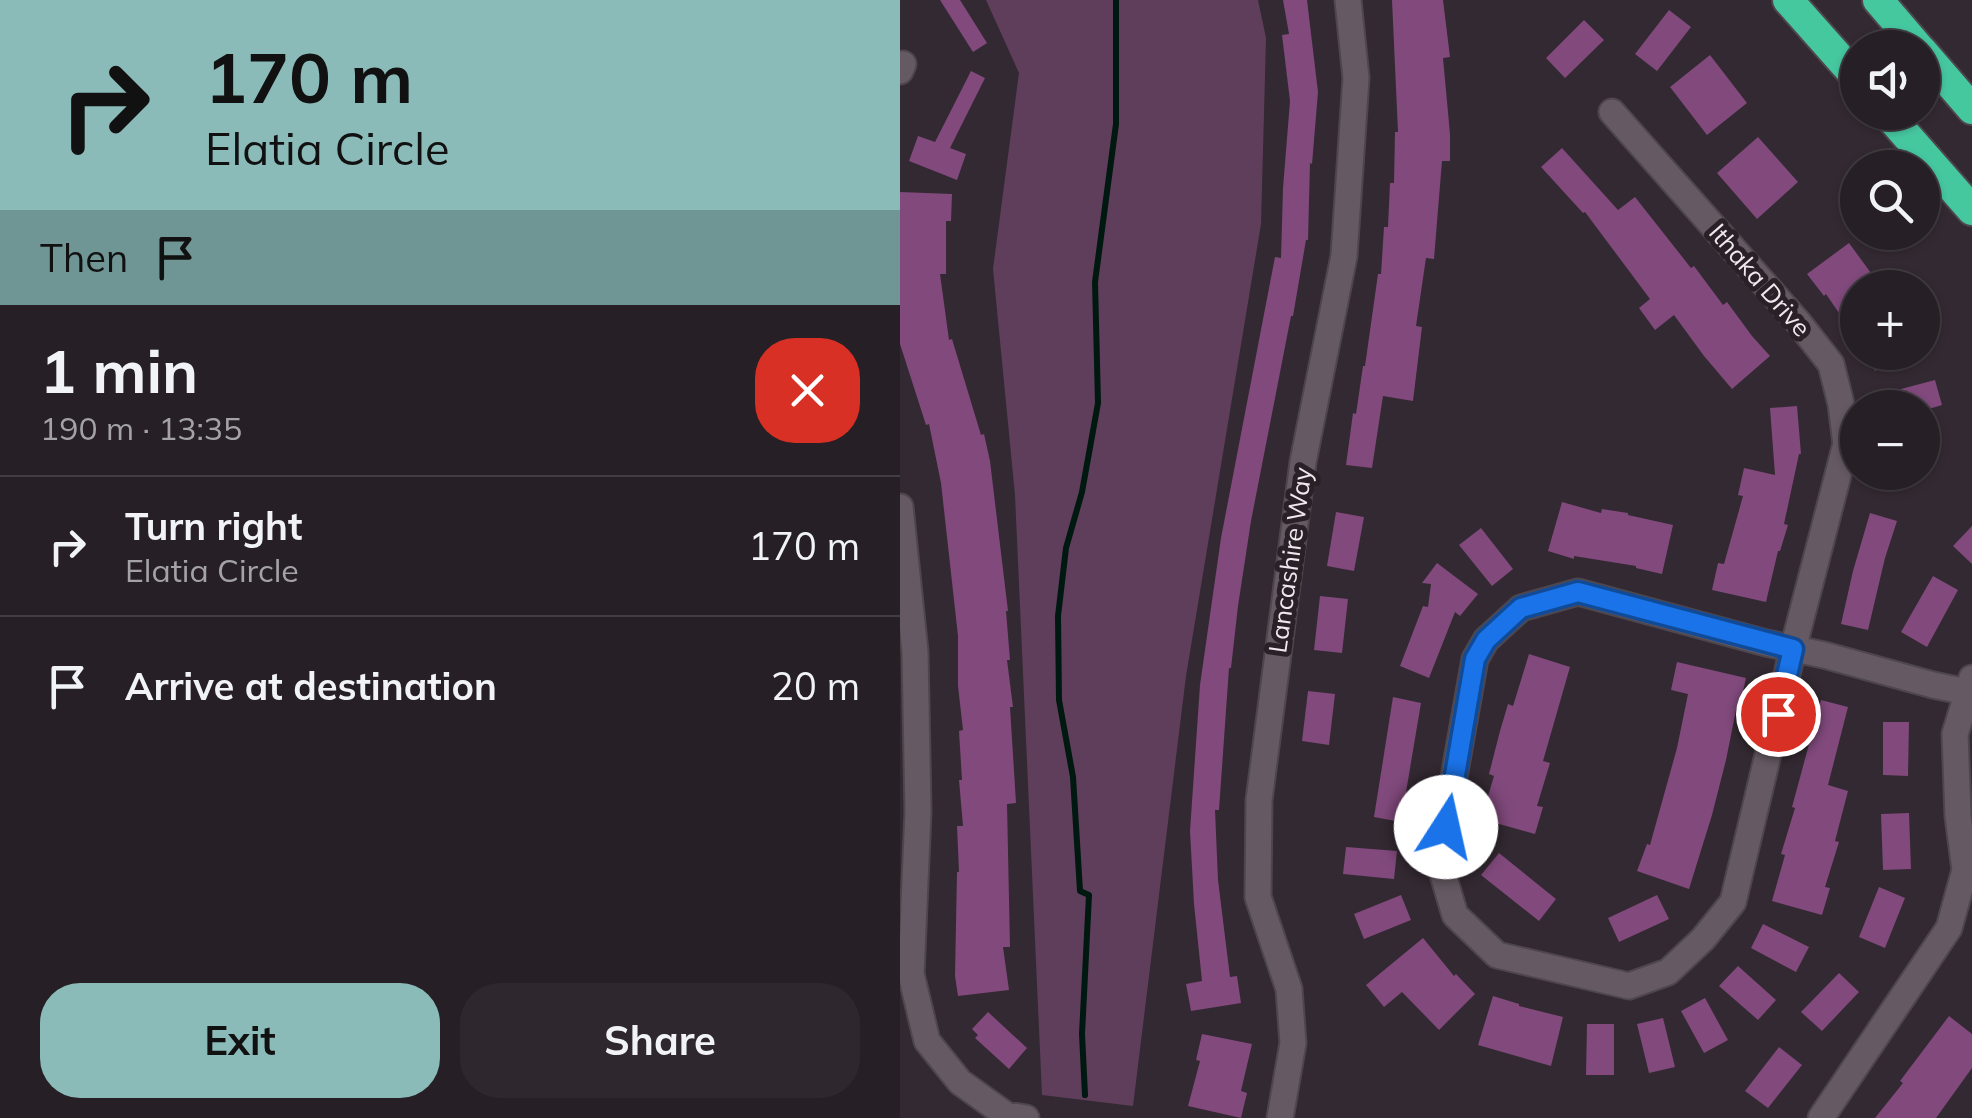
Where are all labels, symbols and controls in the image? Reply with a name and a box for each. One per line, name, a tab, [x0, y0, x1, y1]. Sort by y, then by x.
map controls	[1840, 30, 1940, 490]
button: sound	[1840, 30, 1940, 130]
text: 170 m	[205, 33, 413, 121]
icon: right	[40, 40, 170, 170]
text: Elatia Circle	[205, 120, 449, 176]
button: search	[1840, 150, 1940, 250]
street label: Ithaka Drive	[1703, 217, 1818, 342]
icon: arrive	[148, 230, 203, 285]
text: Then	[40, 234, 128, 282]
button: +	[1840, 270, 1940, 370]
text: 1 min	[40, 333, 198, 408]
button: close	[755, 338, 860, 443]
button: −	[1840, 390, 1940, 490]
text: 190 m · 13:35	[40, 408, 242, 448]
street label: Lancashire Way	[1261, 465, 1318, 655]
text: Turn right	[125, 502, 302, 550]
icon: right	[40, 519, 95, 574]
text: 170 m	[748, 522, 860, 570]
text: Elatia Circle	[125, 550, 299, 590]
icon: arrive	[40, 659, 95, 714]
text: Arrive at destination	[125, 662, 497, 710]
text: 20 m	[771, 662, 860, 710]
pin	[1736, 672, 1821, 757]
icon: arrive	[1751, 687, 1806, 742]
position arrow	[1394, 775, 1498, 879]
button: Exit	[40, 983, 440, 1098]
button: Share	[460, 983, 860, 1098]

